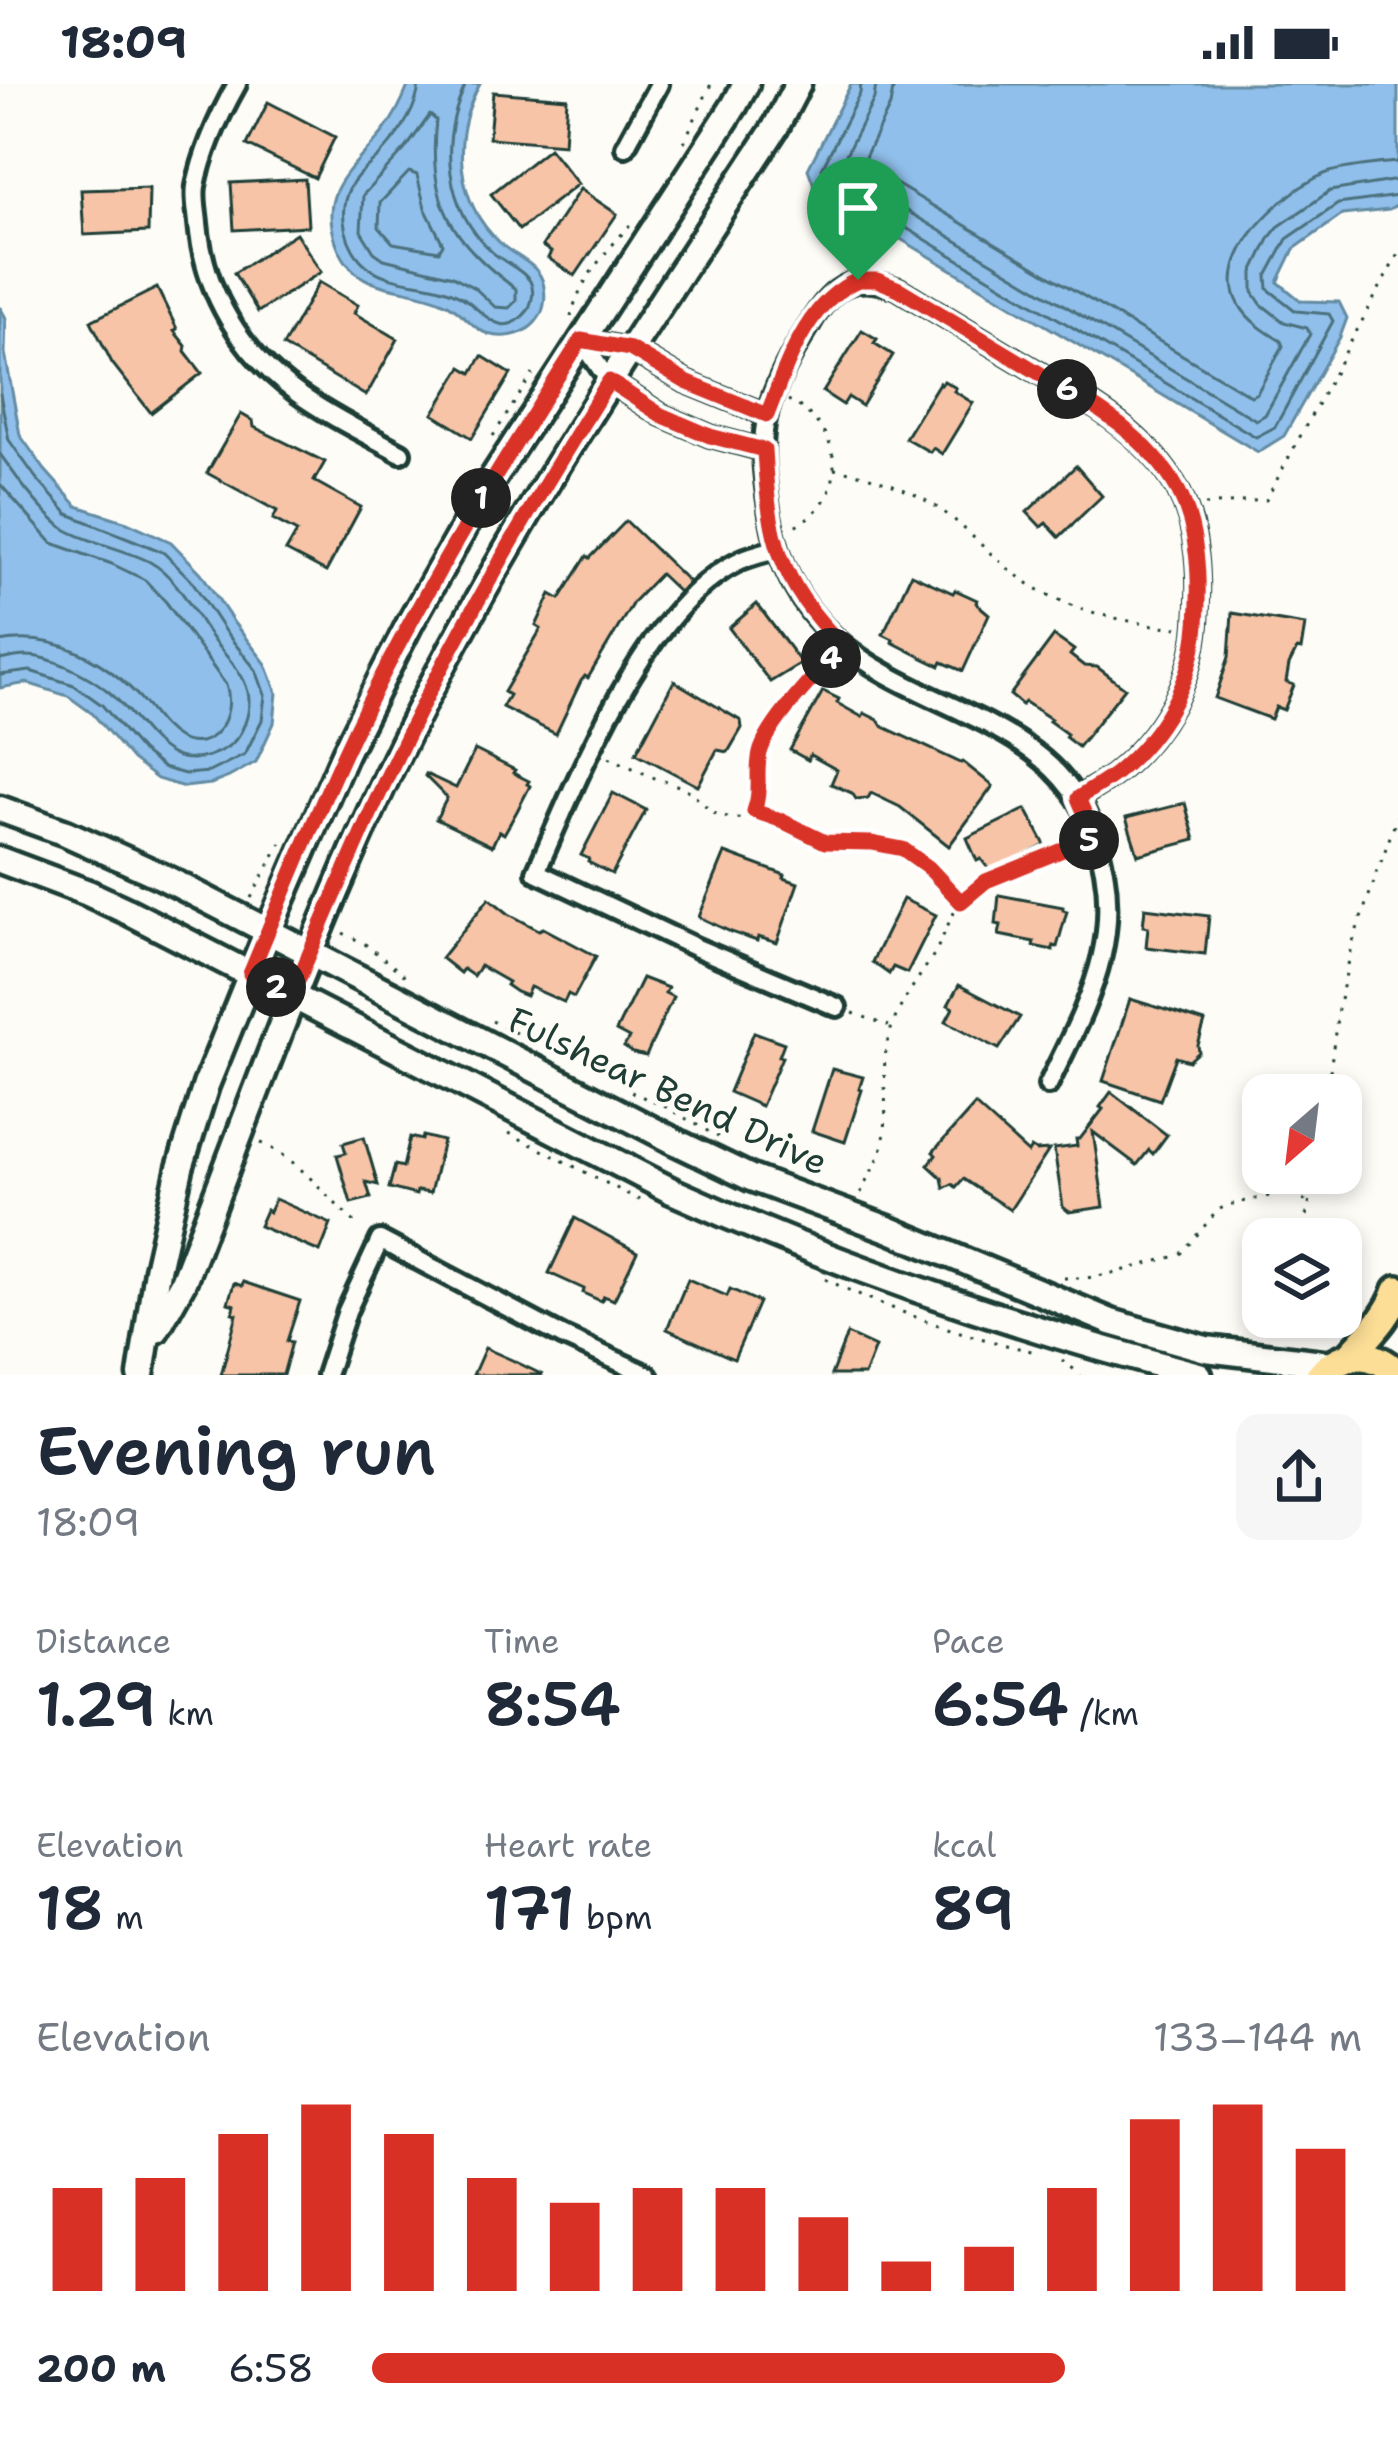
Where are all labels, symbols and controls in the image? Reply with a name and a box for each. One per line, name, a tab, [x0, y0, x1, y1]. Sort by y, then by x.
text: 18:09	[60, 12, 187, 72]
pin	[807, 157, 909, 280]
icon: arrive	[825, 175, 891, 241]
pin: 6	[1037, 359, 1097, 419]
text: 6	[1055, 366, 1079, 411]
pin: 1	[451, 468, 511, 528]
text: 1	[473, 475, 489, 520]
pin: 4	[801, 628, 861, 688]
text: 4	[819, 635, 843, 680]
pin: 5	[1059, 810, 1119, 870]
text: 5	[1079, 817, 1099, 862]
pin: 2	[246, 957, 306, 1017]
text: 2	[264, 964, 288, 1009]
street label: Fulshear Bend Drive	[500, 995, 836, 1187]
north arrow	[1242, 1074, 1362, 1194]
map controls	[1242, 1074, 1362, 1338]
button: layers	[1242, 1218, 1362, 1338]
text: Evening run	[36, 1407, 436, 1495]
button: share	[1236, 1414, 1362, 1540]
text: 18:09	[36, 1496, 140, 1548]
text: Distance	[36, 1619, 171, 1664]
text: Time	[484, 1619, 560, 1664]
text: Pace	[932, 1619, 1005, 1664]
text: 1.29	[36, 1664, 156, 1744]
text: 8:54	[484, 1664, 621, 1744]
text: 6:54	[932, 1664, 1069, 1744]
text: km	[156, 1691, 214, 1736]
text: /km	[1069, 1691, 1139, 1736]
text: Elevation	[36, 1823, 184, 1868]
text: Heart rate	[484, 1823, 652, 1868]
text: kcal	[932, 1823, 996, 1868]
text: 18	[36, 1868, 104, 1948]
text: 171	[484, 1868, 575, 1948]
text: 89	[932, 1868, 1015, 1948]
text: m	[104, 1895, 144, 1940]
text: bpm	[575, 1895, 652, 1940]
text: Elevation	[36, 2011, 211, 2063]
text: 133–144 m	[1153, 2011, 1362, 2063]
text: 200 m	[36, 2342, 166, 2394]
text: 6:58	[228, 2342, 314, 2394]

